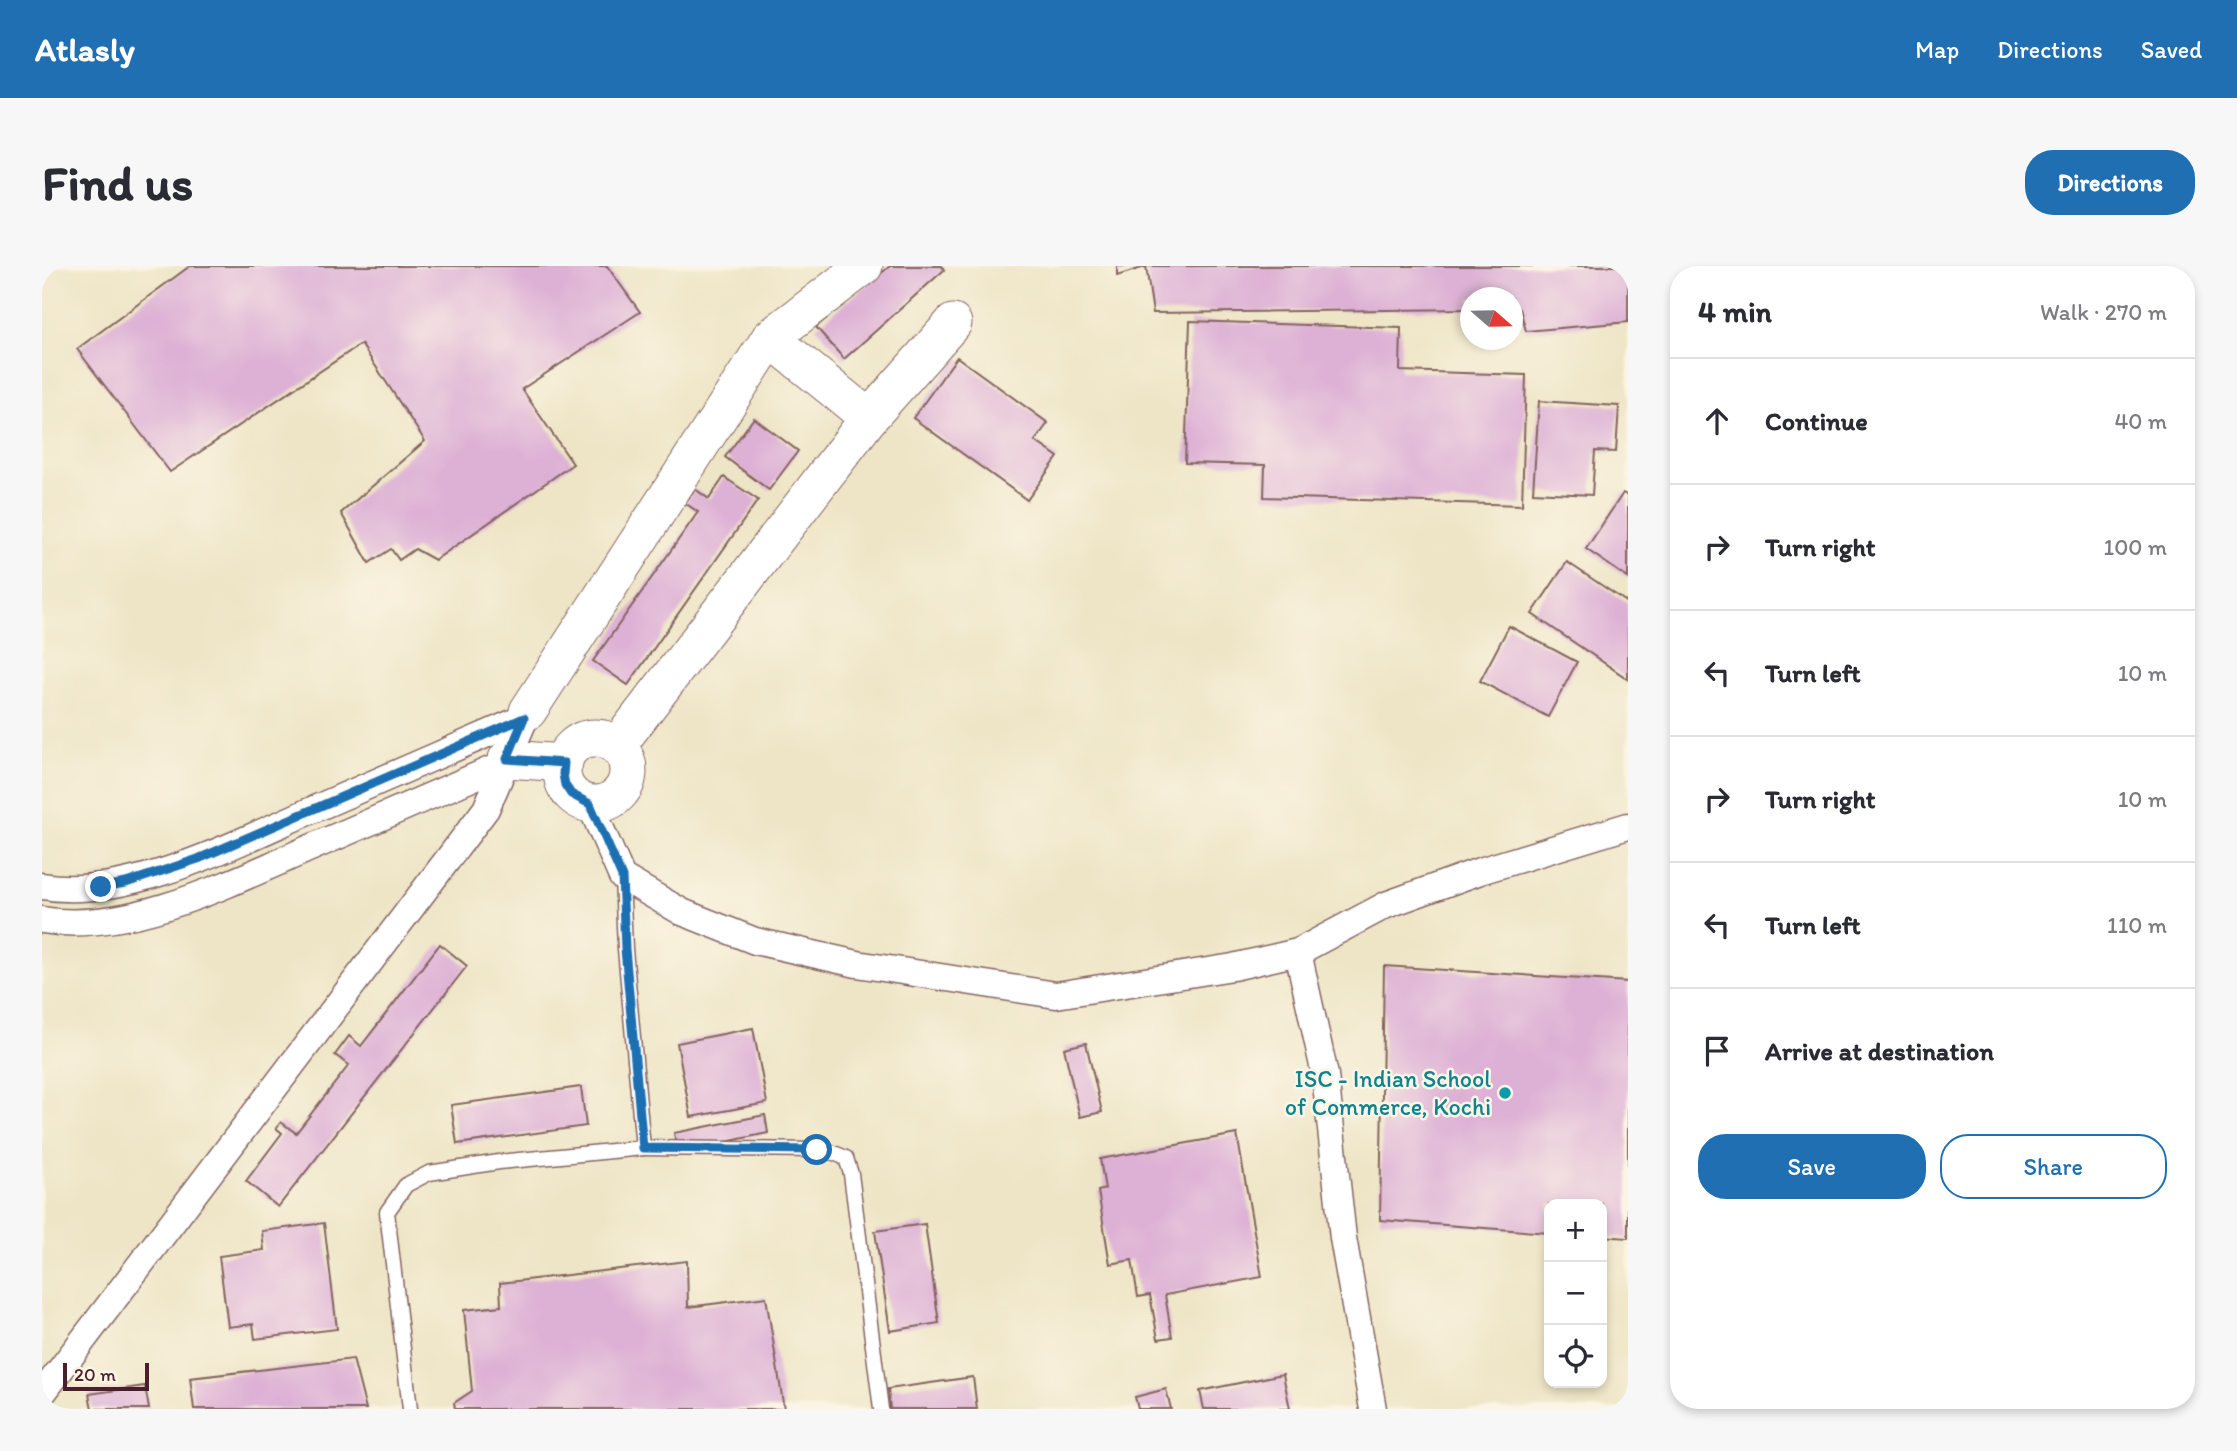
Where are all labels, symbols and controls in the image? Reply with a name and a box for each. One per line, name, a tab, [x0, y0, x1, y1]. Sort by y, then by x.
text: Atlasly	[35, 30, 135, 69]
text: Map	[1915, 35, 1959, 64]
text: Directions	[1997, 35, 2103, 64]
text: Saved	[2141, 35, 2202, 64]
button: Directions	[2025, 150, 2195, 215]
text: Find us	[42, 153, 193, 212]
north arrow	[1460, 287, 1523, 350]
text: 4 min	[1698, 293, 1772, 330]
text: Walk · 270 m	[2040, 298, 2167, 326]
icon: ahead	[1698, 402, 1736, 440]
text: Continue	[1765, 405, 1868, 437]
text: 40 m	[2114, 407, 2167, 435]
icon: right	[1698, 528, 1736, 566]
text: Turn right	[1765, 531, 1876, 563]
text: 100 m	[2103, 533, 2167, 561]
icon: left	[1698, 654, 1736, 692]
text: Turn left	[1765, 657, 1861, 689]
text: 10 m	[2118, 659, 2167, 687]
icon: right	[1698, 780, 1736, 818]
text: Turn right	[1765, 783, 1876, 815]
text: 10 m	[2118, 785, 2167, 813]
route end	[85, 871, 116, 902]
icon: left	[1698, 906, 1736, 944]
text: Turn left	[1765, 909, 1861, 941]
text: 110 m	[2107, 911, 2167, 939]
icon: arrive	[1698, 1032, 1736, 1070]
text: Arrive at destination	[1765, 1035, 1994, 1067]
place label: ISC - Indian School of Commerce, Kochi	[1285, 1064, 1491, 1121]
marker: ISC - Indian School of Commerce, Kochi	[1497, 1085, 1513, 1101]
route start	[801, 1134, 832, 1165]
button: Save	[1698, 1134, 1926, 1199]
button: Share	[1940, 1134, 2167, 1199]
map controls	[1544, 1199, 1607, 1388]
button: +	[1544, 1199, 1607, 1262]
button: −	[1544, 1262, 1607, 1325]
button: locate	[1544, 1325, 1607, 1388]
scale bar	[63, 1360, 149, 1392]
text: 20 m	[74, 1363, 116, 1386]

